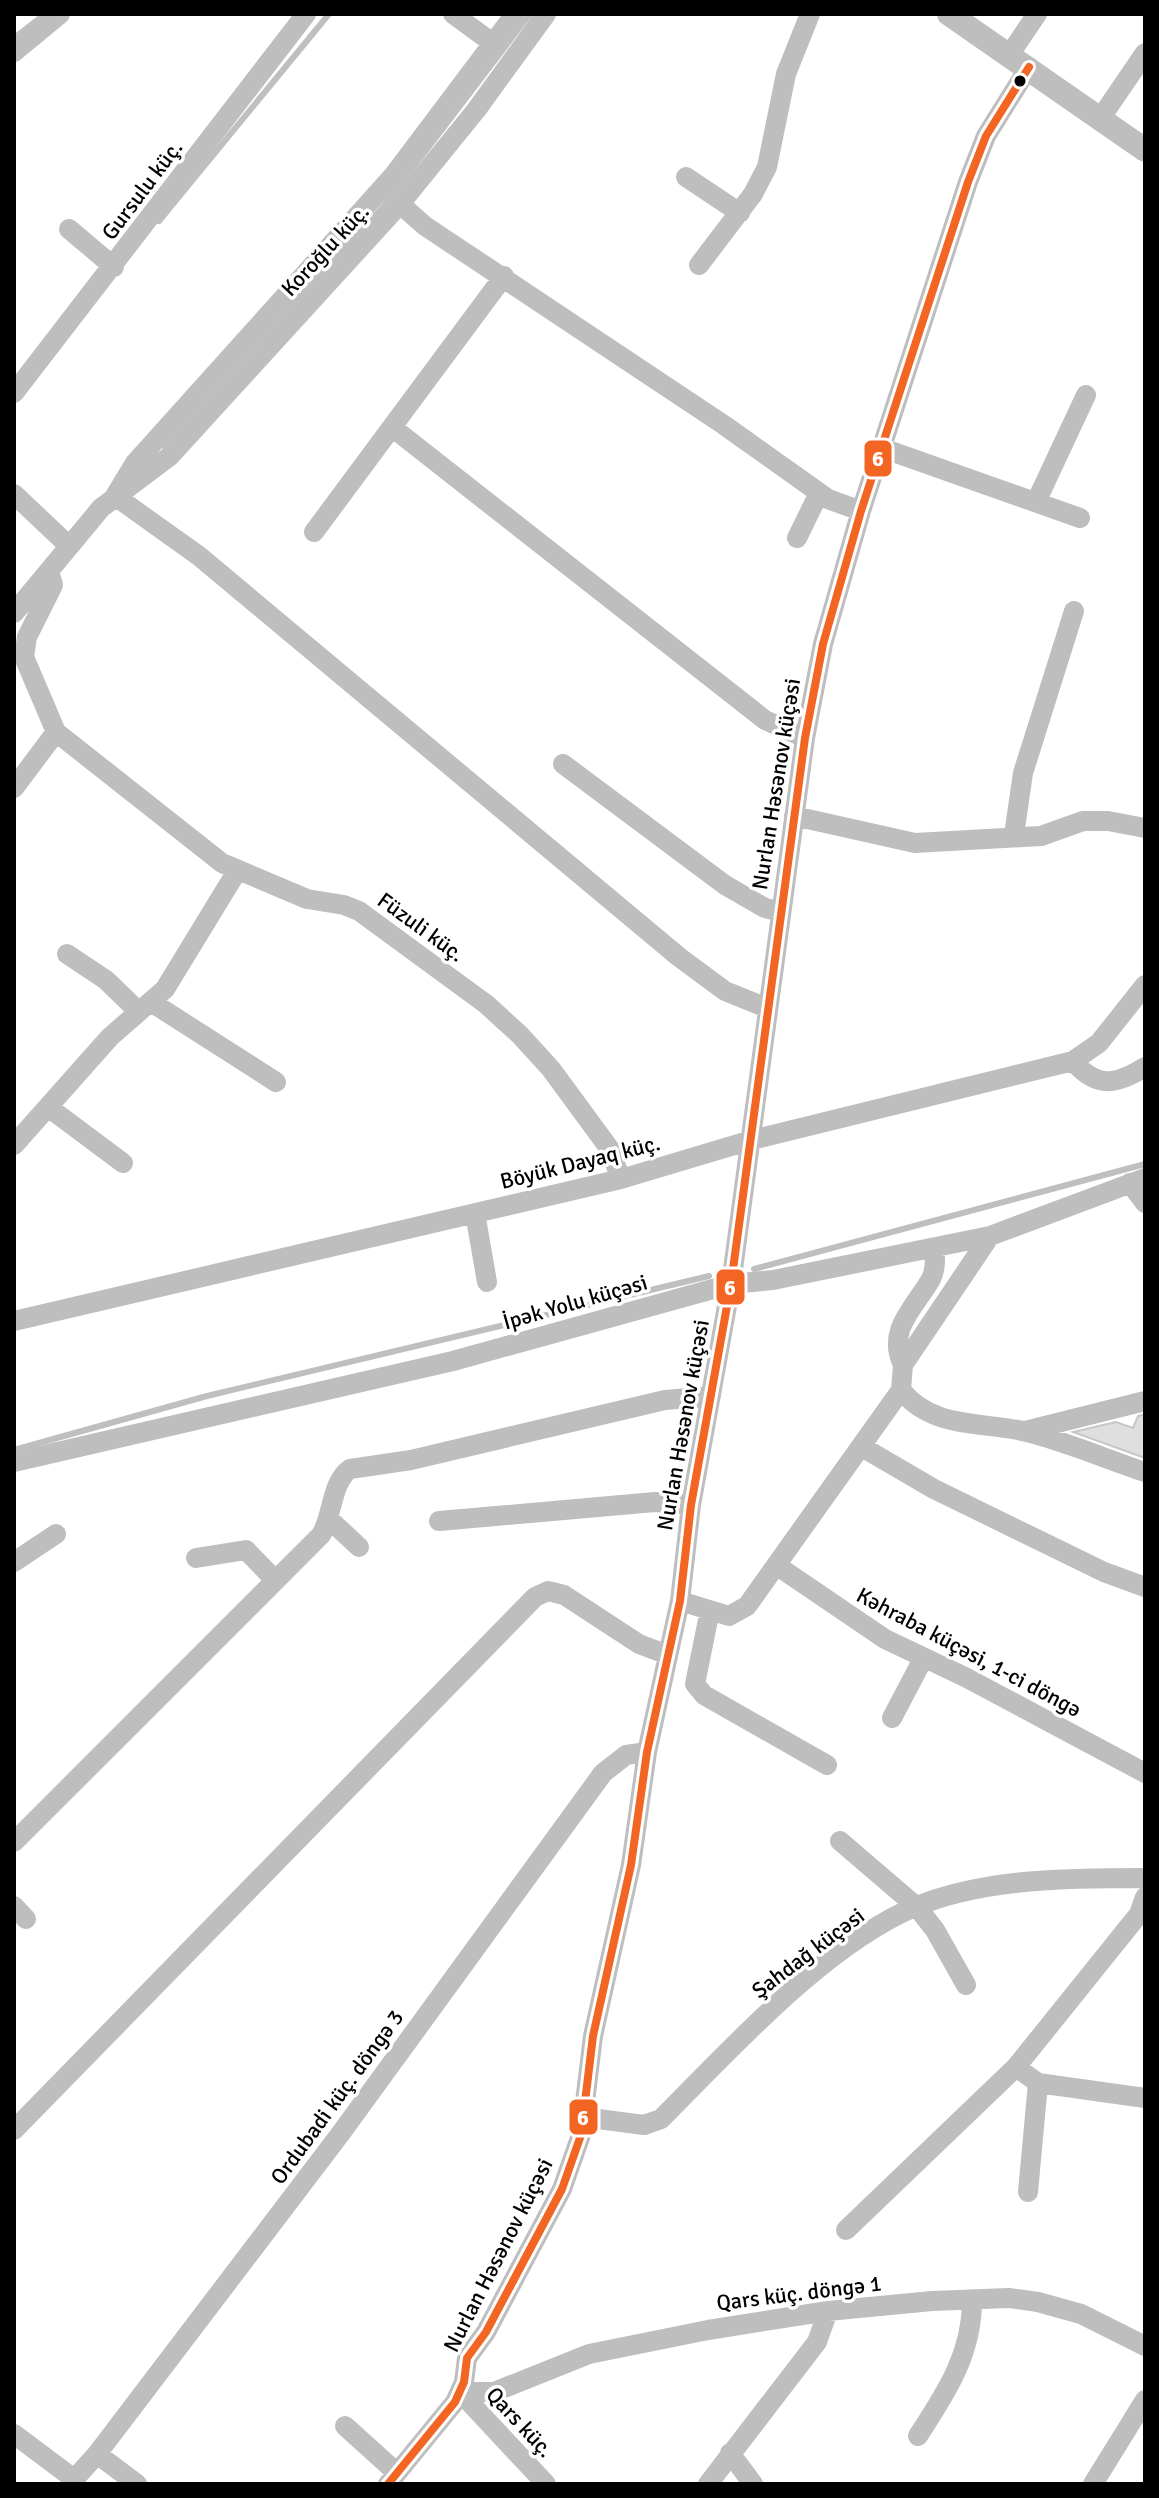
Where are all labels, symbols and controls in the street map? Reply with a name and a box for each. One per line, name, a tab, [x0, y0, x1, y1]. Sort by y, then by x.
unlabelled marker	[1012, 73, 1028, 89]
street label: Gursulu küç.	[96, 135, 188, 245]
street label: Koroğlu küç.	[275, 198, 375, 302]
line badge: 6	[863, 439, 893, 478]
text: 6	[872, 445, 884, 472]
street label: Nurlan Həsənov küçəsi	[746, 676, 806, 892]
street label: Füzuli küç.	[372, 886, 470, 968]
street label: Böyük Dayaq küç.	[497, 1129, 663, 1195]
street label: İpək Yolu küçəsi	[500, 1268, 650, 1336]
line badge: 6	[715, 1268, 746, 1306]
text: 6	[724, 1274, 736, 1301]
street label: Nurlan Həsənov küçəsi	[651, 1317, 715, 1533]
street label: Kəhraba küçəsi, 1-ci döngə	[852, 1581, 1086, 1723]
street label: Şahdağ küçəsi	[746, 1902, 870, 2004]
street label: Ordubadi küç. döngə 3	[265, 2004, 409, 2190]
line badge: 6	[568, 2098, 599, 2136]
text: 6	[577, 2104, 589, 2131]
street label: Nurlan Həsənov küçəsi	[437, 2154, 559, 2356]
street label: Qars küç. döngə 1	[715, 2269, 883, 2317]
street label: Qars küç.	[481, 2381, 559, 2463]

